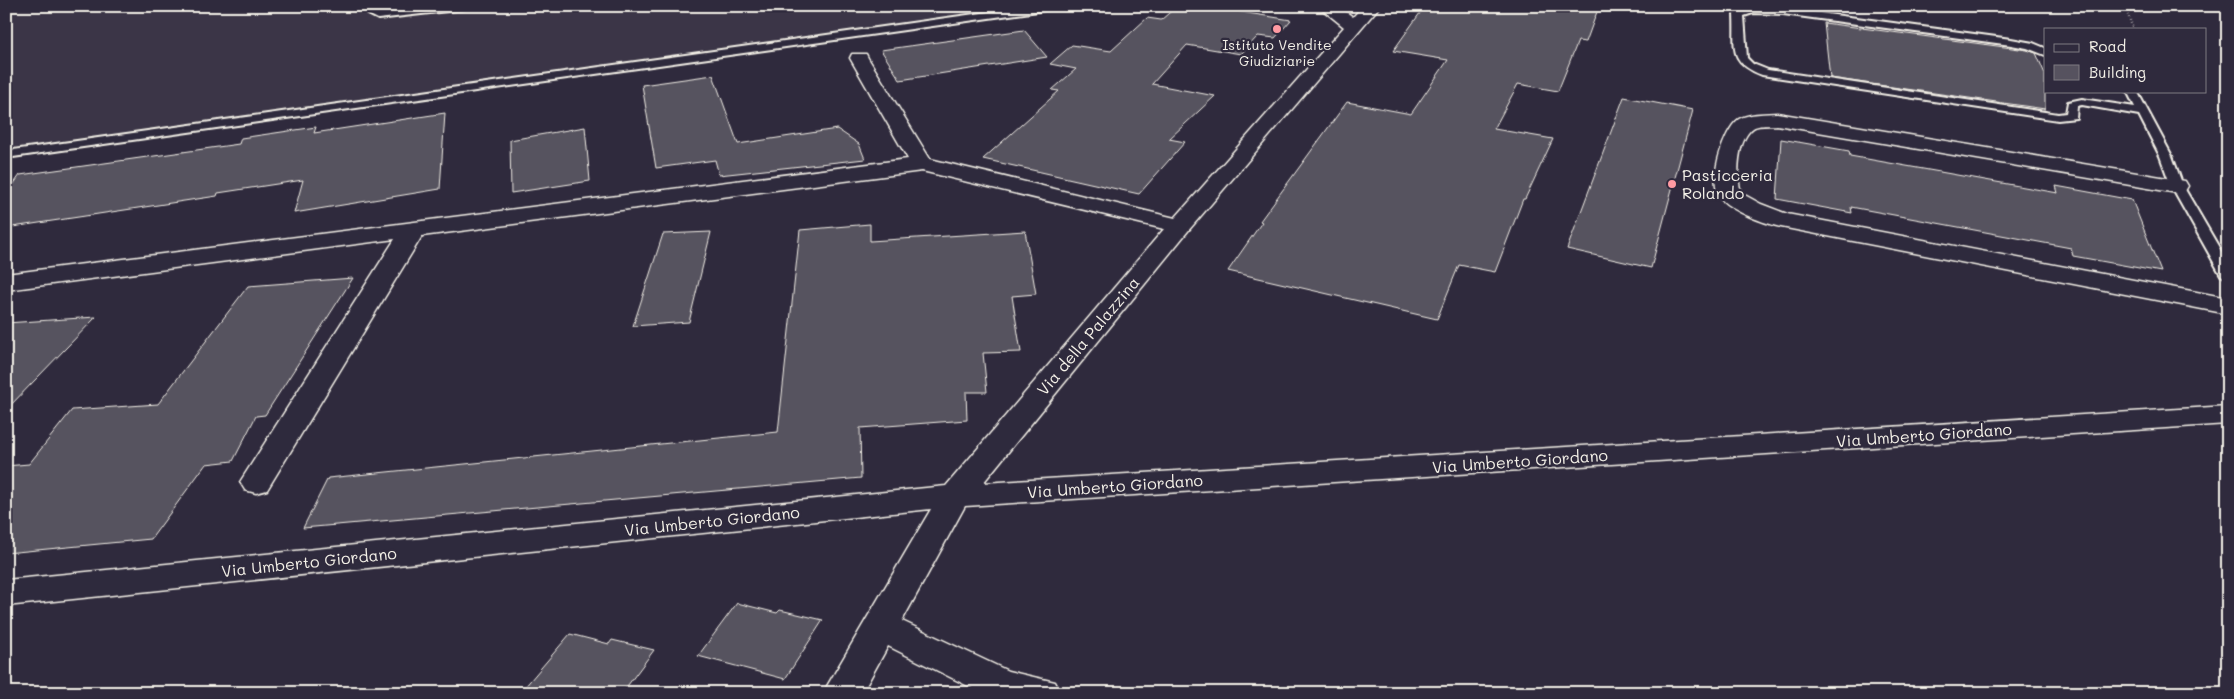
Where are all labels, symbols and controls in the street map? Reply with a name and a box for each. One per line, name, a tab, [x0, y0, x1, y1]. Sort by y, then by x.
marker: Istituto Vendite Giudiziarie	[1271, 23, 1283, 35]
legend	[2044, 28, 2206, 92]
place label: Istituto Vendite Giudiziarie	[1222, 35, 1332, 70]
text: Road	[2089, 36, 2126, 56]
text: Building	[2089, 62, 2146, 82]
place label: Pasticceria Rolando	[1682, 164, 1773, 203]
marker: Pasticceria Rolando	[1666, 178, 1678, 190]
street label: Via della Palazzina	[1032, 272, 1143, 399]
street label: Via Umberto Giordano	[1835, 418, 2013, 451]
street label: Via Umberto Giordano	[1431, 444, 1609, 477]
street label: Via Umberto Giordano	[1026, 469, 1204, 502]
street label: Via Umberto Giordano	[623, 501, 801, 540]
street label: Via Umberto Giordano	[220, 542, 398, 581]

